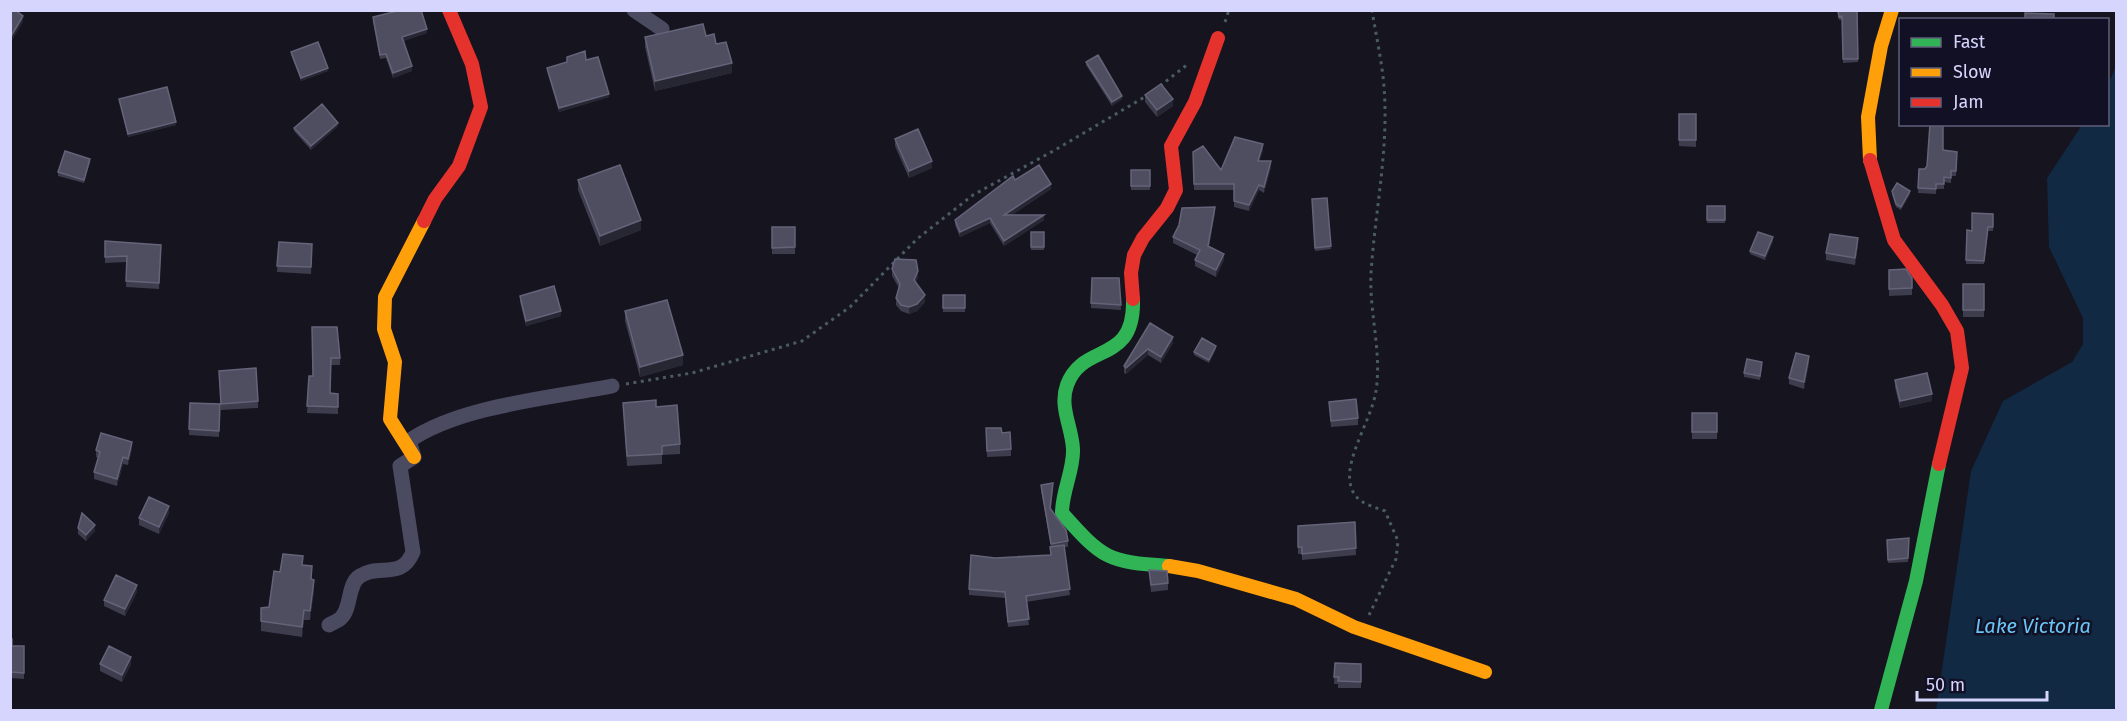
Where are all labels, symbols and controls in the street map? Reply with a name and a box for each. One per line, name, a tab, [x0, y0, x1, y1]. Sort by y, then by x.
legend	[1899, 18, 2109, 126]
text: Fast	[1953, 31, 1986, 53]
text: Slow	[1953, 61, 1992, 83]
text: Jam	[1953, 91, 1984, 113]
water label: Lake Victoria	[1975, 614, 2091, 638]
scale bar	[1917, 664, 2048, 702]
text: 50 m	[1926, 674, 1965, 696]

